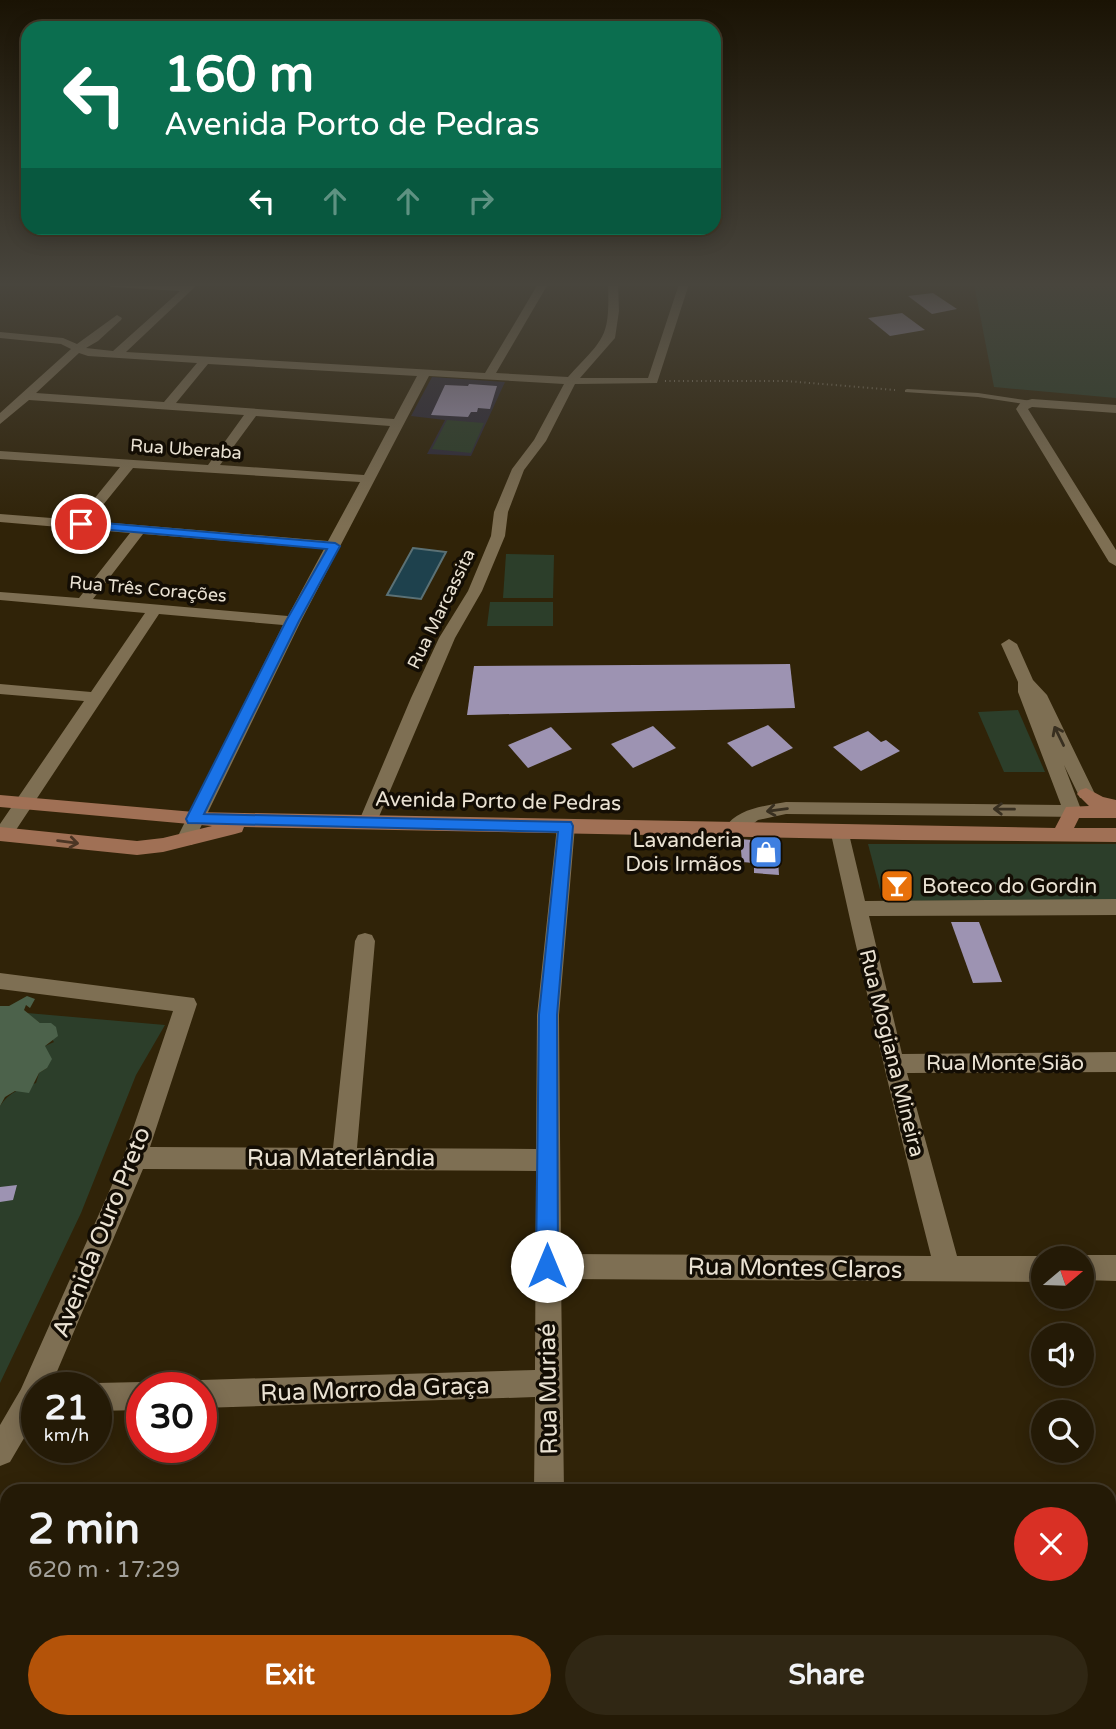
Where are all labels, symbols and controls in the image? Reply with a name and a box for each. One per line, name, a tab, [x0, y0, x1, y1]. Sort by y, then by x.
text: 160 m	[164, 46, 314, 105]
icon: left	[49, 49, 140, 140]
text: Avenida Porto de Pedras	[164, 106, 540, 144]
icon: left	[243, 182, 281, 220]
icon: ahead	[316, 182, 354, 220]
icon: ahead	[389, 182, 427, 220]
icon: right	[462, 182, 500, 220]
street label: Rua Uberaba	[129, 434, 243, 464]
pin	[51, 494, 111, 554]
icon: arrive	[62, 505, 100, 543]
street label: Rua Marcassita	[402, 545, 480, 673]
street label: Rua Três Corações	[68, 571, 228, 607]
one-way arrow	[1052, 726, 1065, 747]
street label: Avenida Porto de Pedras	[375, 787, 621, 816]
one-way arrow	[993, 802, 1016, 816]
one-way arrow	[766, 803, 789, 816]
place label: Lavanderia Dois Irmãos	[625, 828, 742, 877]
shop icon: Lavanderia Dois Irmãos	[747, 833, 785, 871]
one-way arrow	[56, 835, 79, 848]
bar icon: Boteco do Gordin	[878, 867, 916, 905]
place label: Boteco do Gordin	[922, 874, 1097, 899]
street label: Rua Mogiana Mineira	[854, 947, 929, 1160]
street label: Rua Monte Sião	[926, 1051, 1084, 1076]
street label: Avenida Ouro Preto	[46, 1123, 157, 1342]
street label: Rua Materlândia	[247, 1144, 435, 1173]
position arrow	[510, 1229, 584, 1303]
north arrow	[1031, 1246, 1094, 1309]
map controls	[1031, 1246, 1094, 1463]
street label: Rua Montes Claros	[687, 1252, 903, 1285]
street label: Rua Muriaé	[533, 1323, 564, 1455]
button: sound	[1031, 1323, 1094, 1386]
street label: Rua Morro da Graça	[260, 1371, 490, 1408]
speed limit sign: 30	[126, 1372, 217, 1463]
text: 21	[45, 1387, 88, 1429]
button: search	[1031, 1400, 1094, 1463]
text: km/h	[44, 1424, 89, 1446]
text: 2 min	[28, 1504, 140, 1555]
button: close	[1014, 1507, 1088, 1581]
text: 620 m · 17:29	[28, 1556, 180, 1584]
button: Exit	[28, 1635, 551, 1715]
button: Share	[565, 1635, 1088, 1715]

